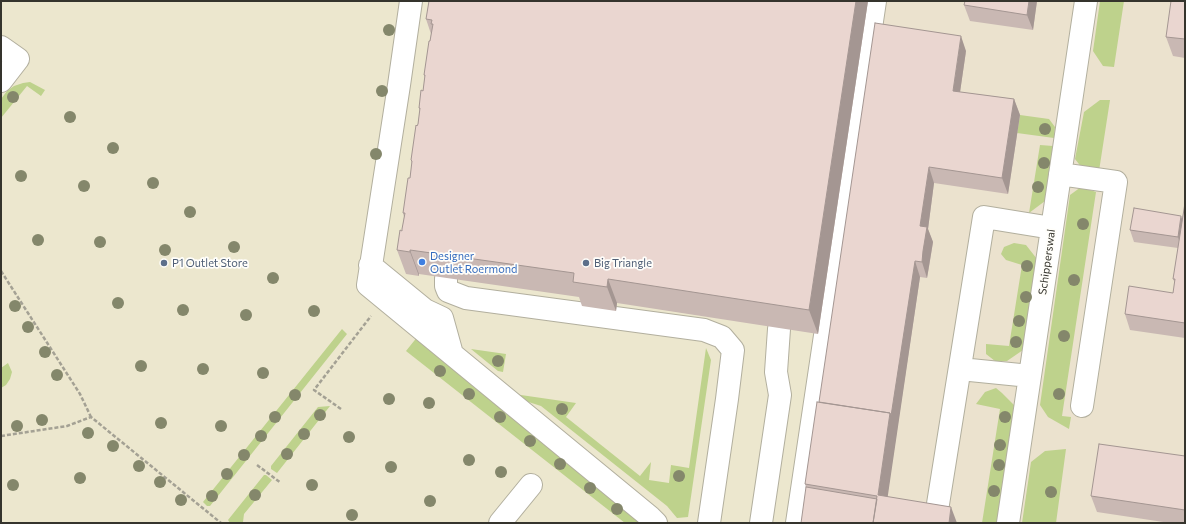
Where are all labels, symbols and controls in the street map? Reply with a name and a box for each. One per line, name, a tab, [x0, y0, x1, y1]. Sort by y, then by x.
street label: Schipperswal	[1036, 228, 1058, 296]
place label: Designer Outlet Roermond	[430, 249, 517, 275]
place label: P1 Outlet Store	[172, 256, 248, 270]
place label: Big Triangle	[594, 256, 652, 270]
marker: Designer Outlet Roermond	[417, 257, 427, 267]
marker: P1 Outlet Store	[159, 258, 169, 268]
marker: Big Triangle	[581, 258, 591, 268]

